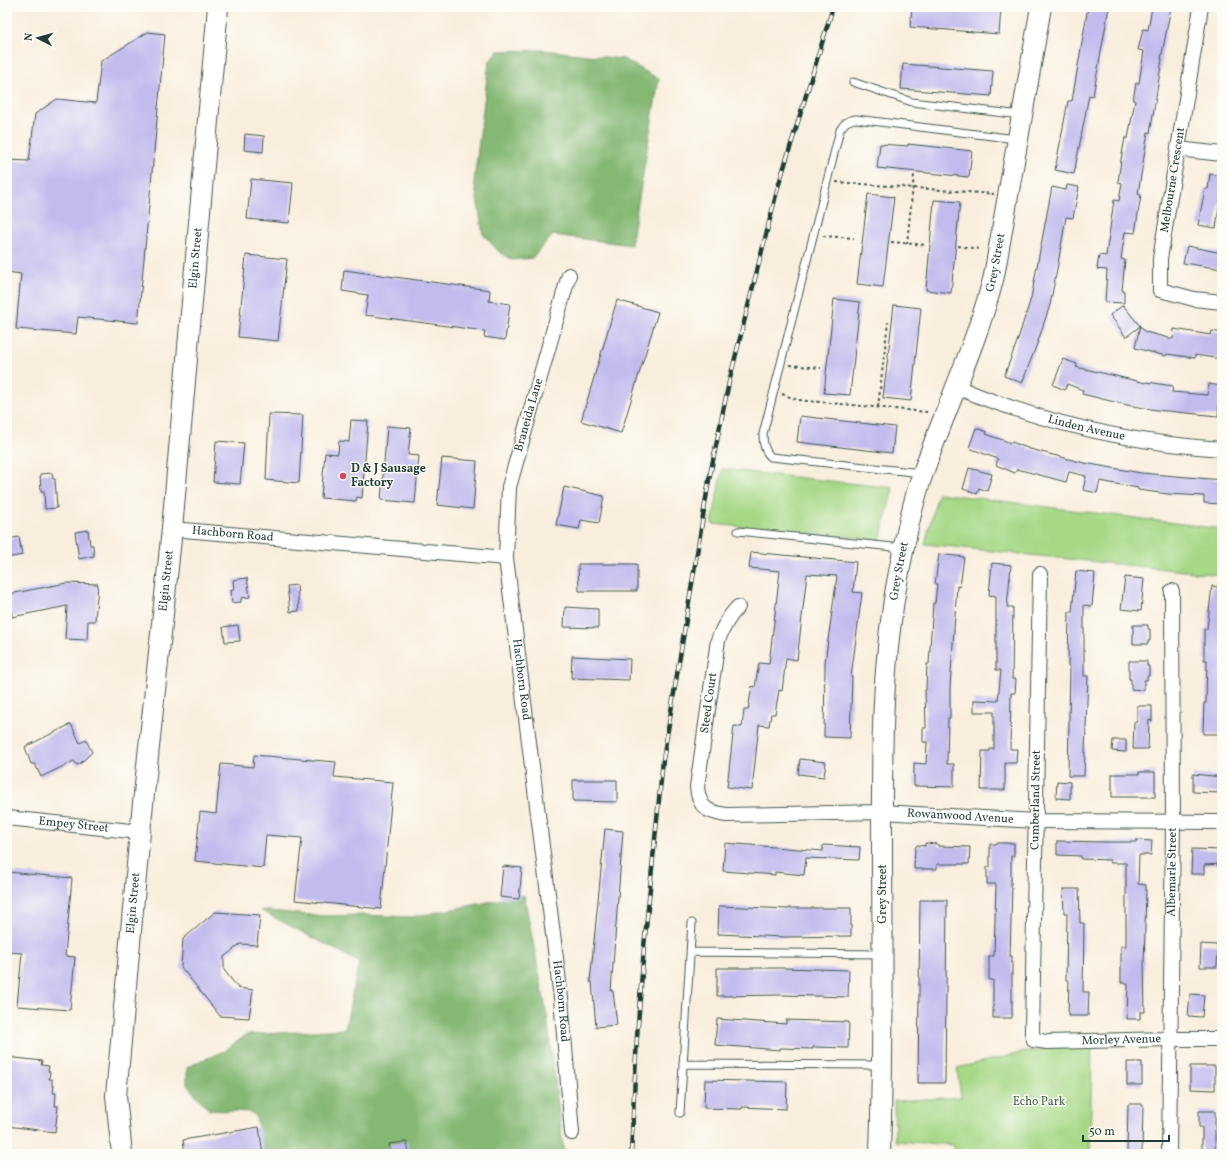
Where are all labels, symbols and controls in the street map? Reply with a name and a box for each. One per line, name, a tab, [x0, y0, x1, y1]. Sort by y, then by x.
north arrow	[18, 18, 58, 58]
text: N	[22, 32, 37, 42]
street label: Melbourne Crescent	[1157, 126, 1189, 234]
street label: Elgin Street	[185, 227, 207, 290]
street label: Grey Street	[982, 232, 1009, 294]
street label: Braneida Lane	[511, 376, 547, 454]
street label: Linden Avenue	[1046, 411, 1127, 445]
place label: D & J Sausage Factory	[351, 461, 426, 491]
marker: D & J Sausage Factory	[338, 471, 348, 481]
street label: Hachborn Road	[191, 523, 275, 546]
street label: Grey Street	[886, 540, 913, 602]
street label: Elgin Street	[155, 549, 178, 612]
street label: Hachborn Road	[508, 638, 534, 722]
street label: Steed Court	[697, 671, 721, 735]
street label: Cumberland Street	[1027, 750, 1045, 850]
street label: Rowanwood Avenue	[907, 805, 1014, 828]
street label: Empey Street	[38, 813, 109, 837]
street label: Albemarle Street	[1164, 827, 1181, 917]
street label: Grey Street	[875, 864, 891, 924]
street label: Elgin Street	[123, 872, 144, 935]
street label: Hachborn Road	[548, 960, 573, 1043]
street label: Morley Avenue	[1082, 1031, 1162, 1049]
park label: Echo Park	[1013, 1094, 1066, 1110]
scale bar	[1083, 1117, 1169, 1143]
text: 50 m	[1089, 1124, 1115, 1140]

